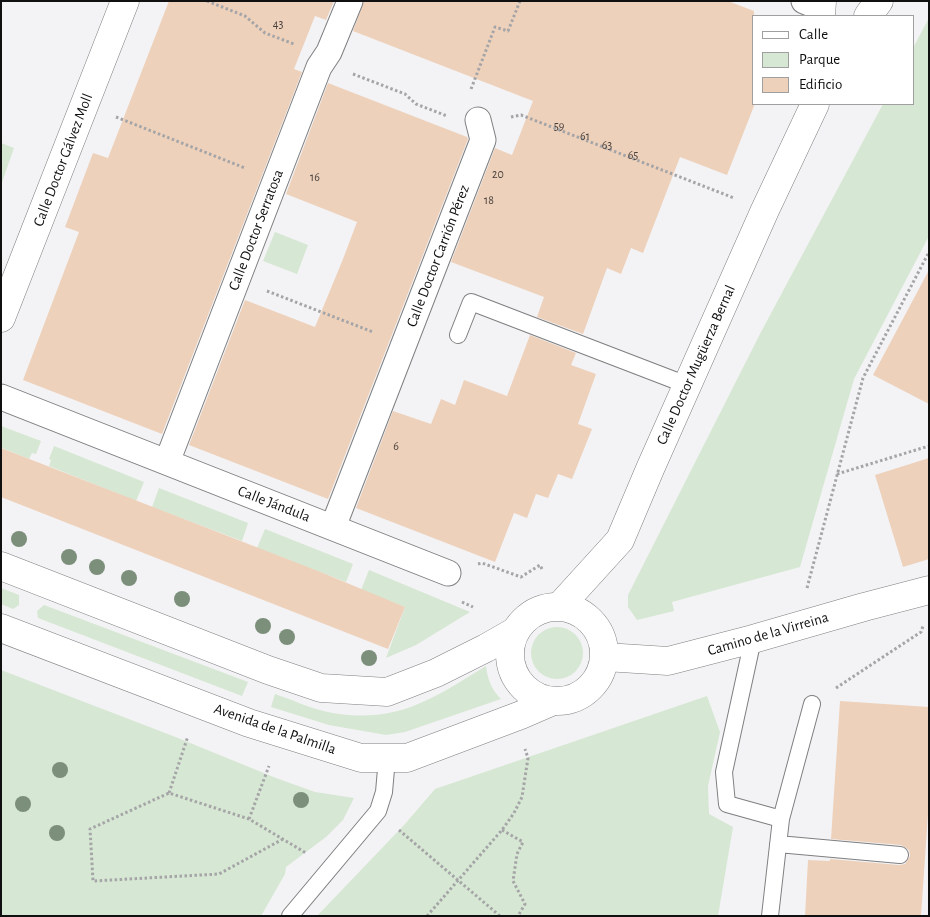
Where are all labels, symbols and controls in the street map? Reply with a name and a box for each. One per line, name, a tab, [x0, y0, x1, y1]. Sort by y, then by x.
legend	[752, 15, 915, 105]
house number: 43	[273, 17, 283, 31]
text: Calle	[799, 27, 828, 42]
text: Parque	[799, 52, 840, 67]
text: Edificio	[799, 77, 842, 92]
street label: Calle Doctor Gálvez Moll	[29, 91, 97, 229]
house number: 59	[554, 119, 564, 133]
house number: 61	[580, 129, 590, 143]
house number: 63	[602, 138, 612, 152]
house number: 65	[628, 148, 638, 162]
street label: Calle Doctor Serratosa	[225, 167, 287, 293]
house number: 20	[492, 167, 504, 181]
house number: 16	[310, 170, 320, 184]
street label: Calle Doctor Carrión Pérez	[403, 182, 473, 330]
house number: 18	[484, 193, 494, 207]
street label: Calle Doctor Mugüerza Bernal	[653, 282, 739, 448]
house number: 6	[393, 439, 399, 453]
street label: Calle Jándula	[235, 482, 313, 526]
street label: Camino de la Virreina	[705, 608, 831, 660]
street label: Avenida de la Palmilla	[211, 700, 339, 758]

